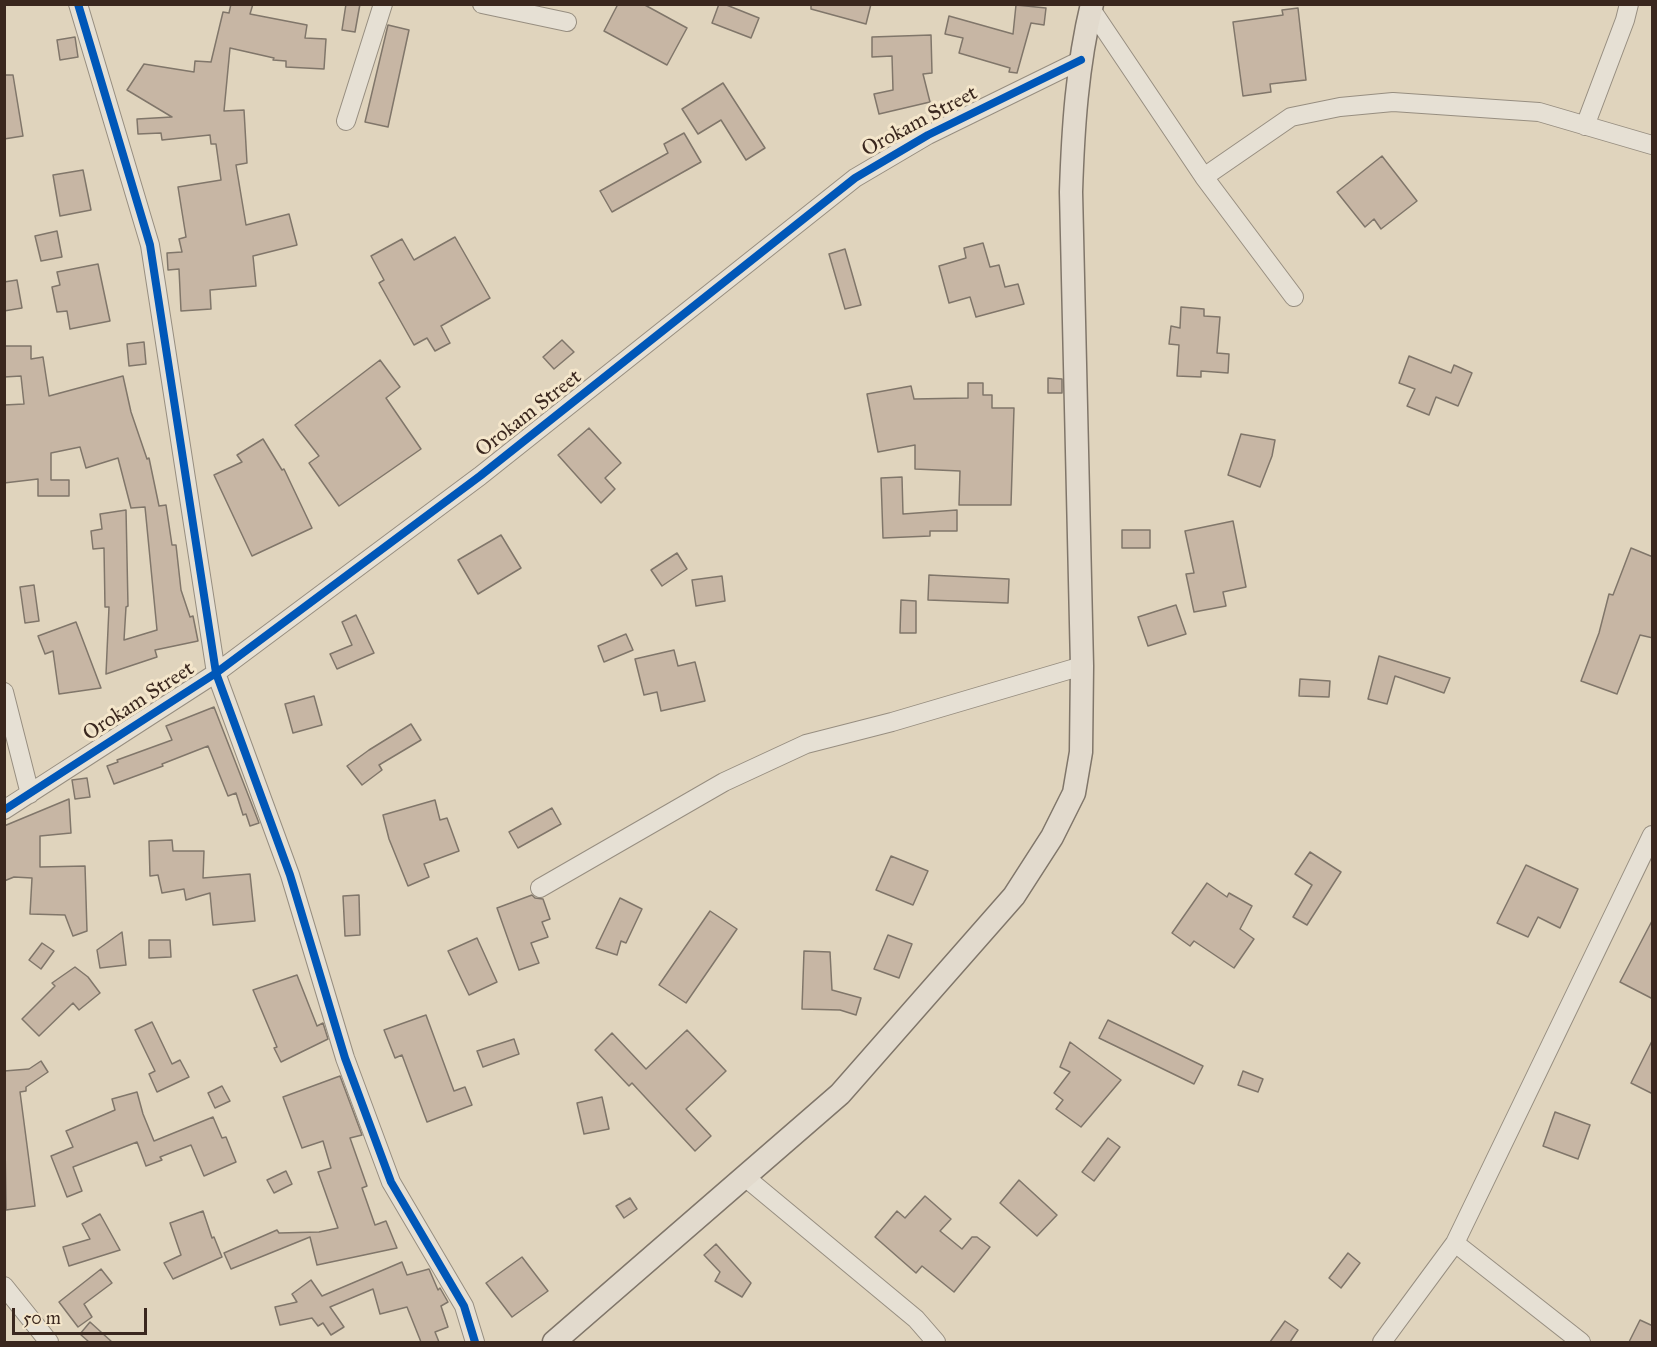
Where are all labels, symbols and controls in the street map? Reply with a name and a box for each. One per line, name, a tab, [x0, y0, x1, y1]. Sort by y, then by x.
street label: Orokam Street	[858, 81, 982, 163]
street label: Orokam Street	[471, 365, 587, 463]
street label: Orokam Street	[79, 657, 199, 747]
scale bar	[15, 1296, 150, 1334]
text: 50 m	[23, 1307, 61, 1329]

